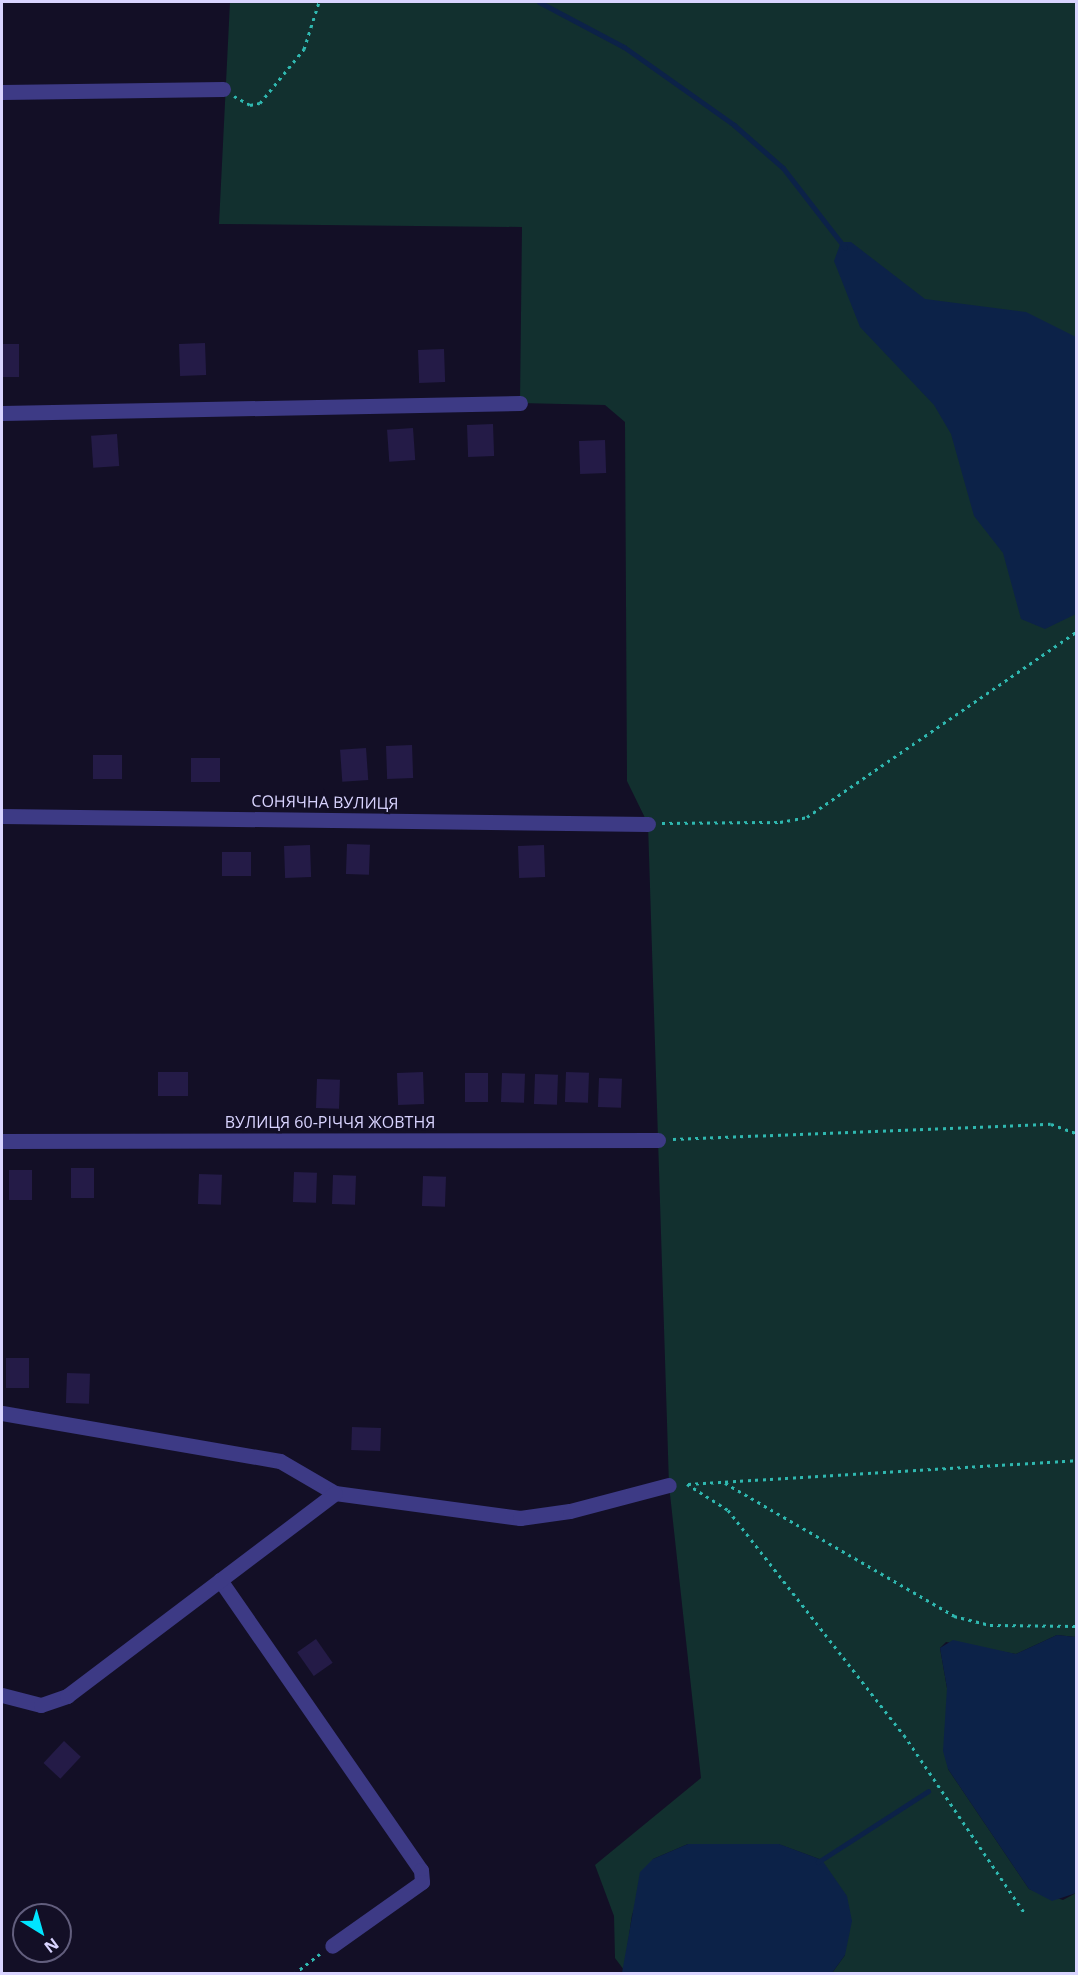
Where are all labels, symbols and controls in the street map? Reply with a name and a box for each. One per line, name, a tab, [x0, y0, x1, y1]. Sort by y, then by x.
street label: СОНЯЧНА ВУЛИЦЯ	[251, 791, 399, 813]
street label: ВУЛИЦЯ 60-РІЧЧЯ ЖОВТНЯ	[225, 1112, 435, 1132]
north arrow	[12, 1903, 72, 1963]
text: N	[40, 1933, 63, 1958]

